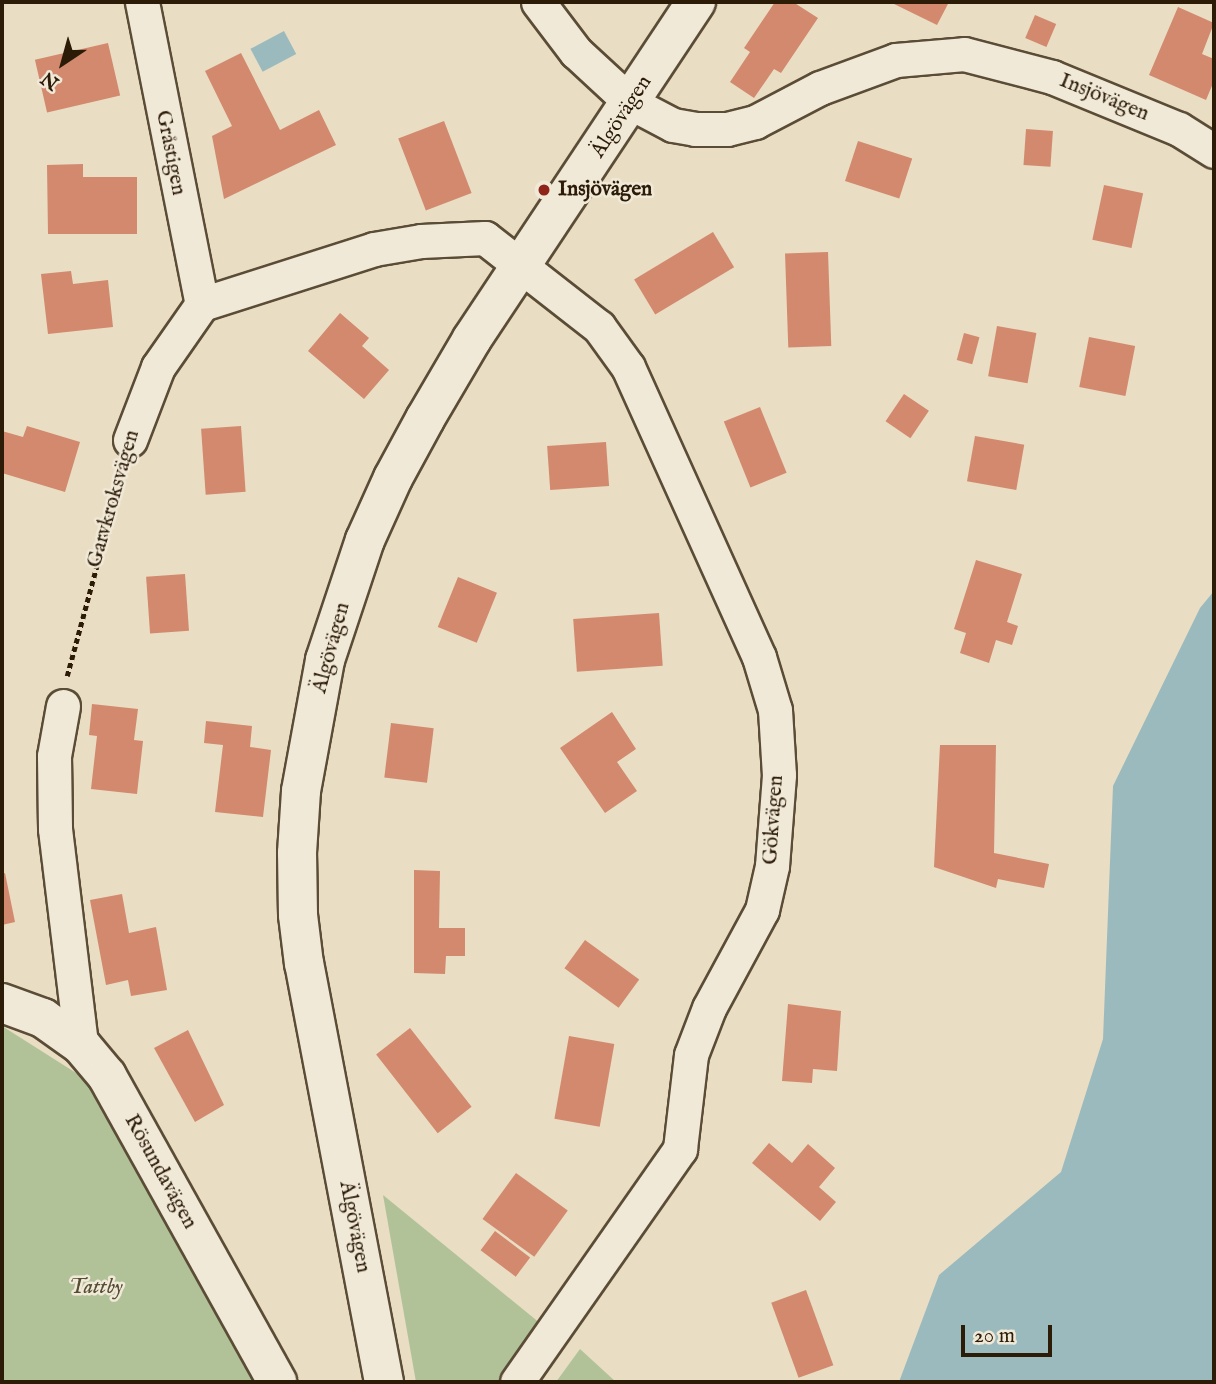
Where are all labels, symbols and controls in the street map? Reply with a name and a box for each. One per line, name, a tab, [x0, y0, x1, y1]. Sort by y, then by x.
north arrow	[28, 28, 98, 98]
text: N	[37, 65, 64, 95]
street label: Insjövägen	[1056, 69, 1152, 127]
street label: Älgövägen	[586, 71, 658, 163]
street label: Gråstigen	[149, 108, 191, 198]
place label: Insjövägen	[558, 177, 652, 203]
marker: Insjövägen	[536, 182, 552, 198]
street label: Garvkroksvägen	[82, 427, 146, 571]
street label: Älgövägen	[308, 600, 356, 696]
street label: Gökvägen	[758, 774, 790, 866]
street label: Rösundavägen	[118, 1110, 202, 1234]
street label: Älgövägen	[333, 1179, 375, 1275]
park label: Tattby	[69, 1275, 123, 1301]
scale bar	[964, 1310, 1055, 1354]
text: 20 m	[974, 1323, 1015, 1350]

